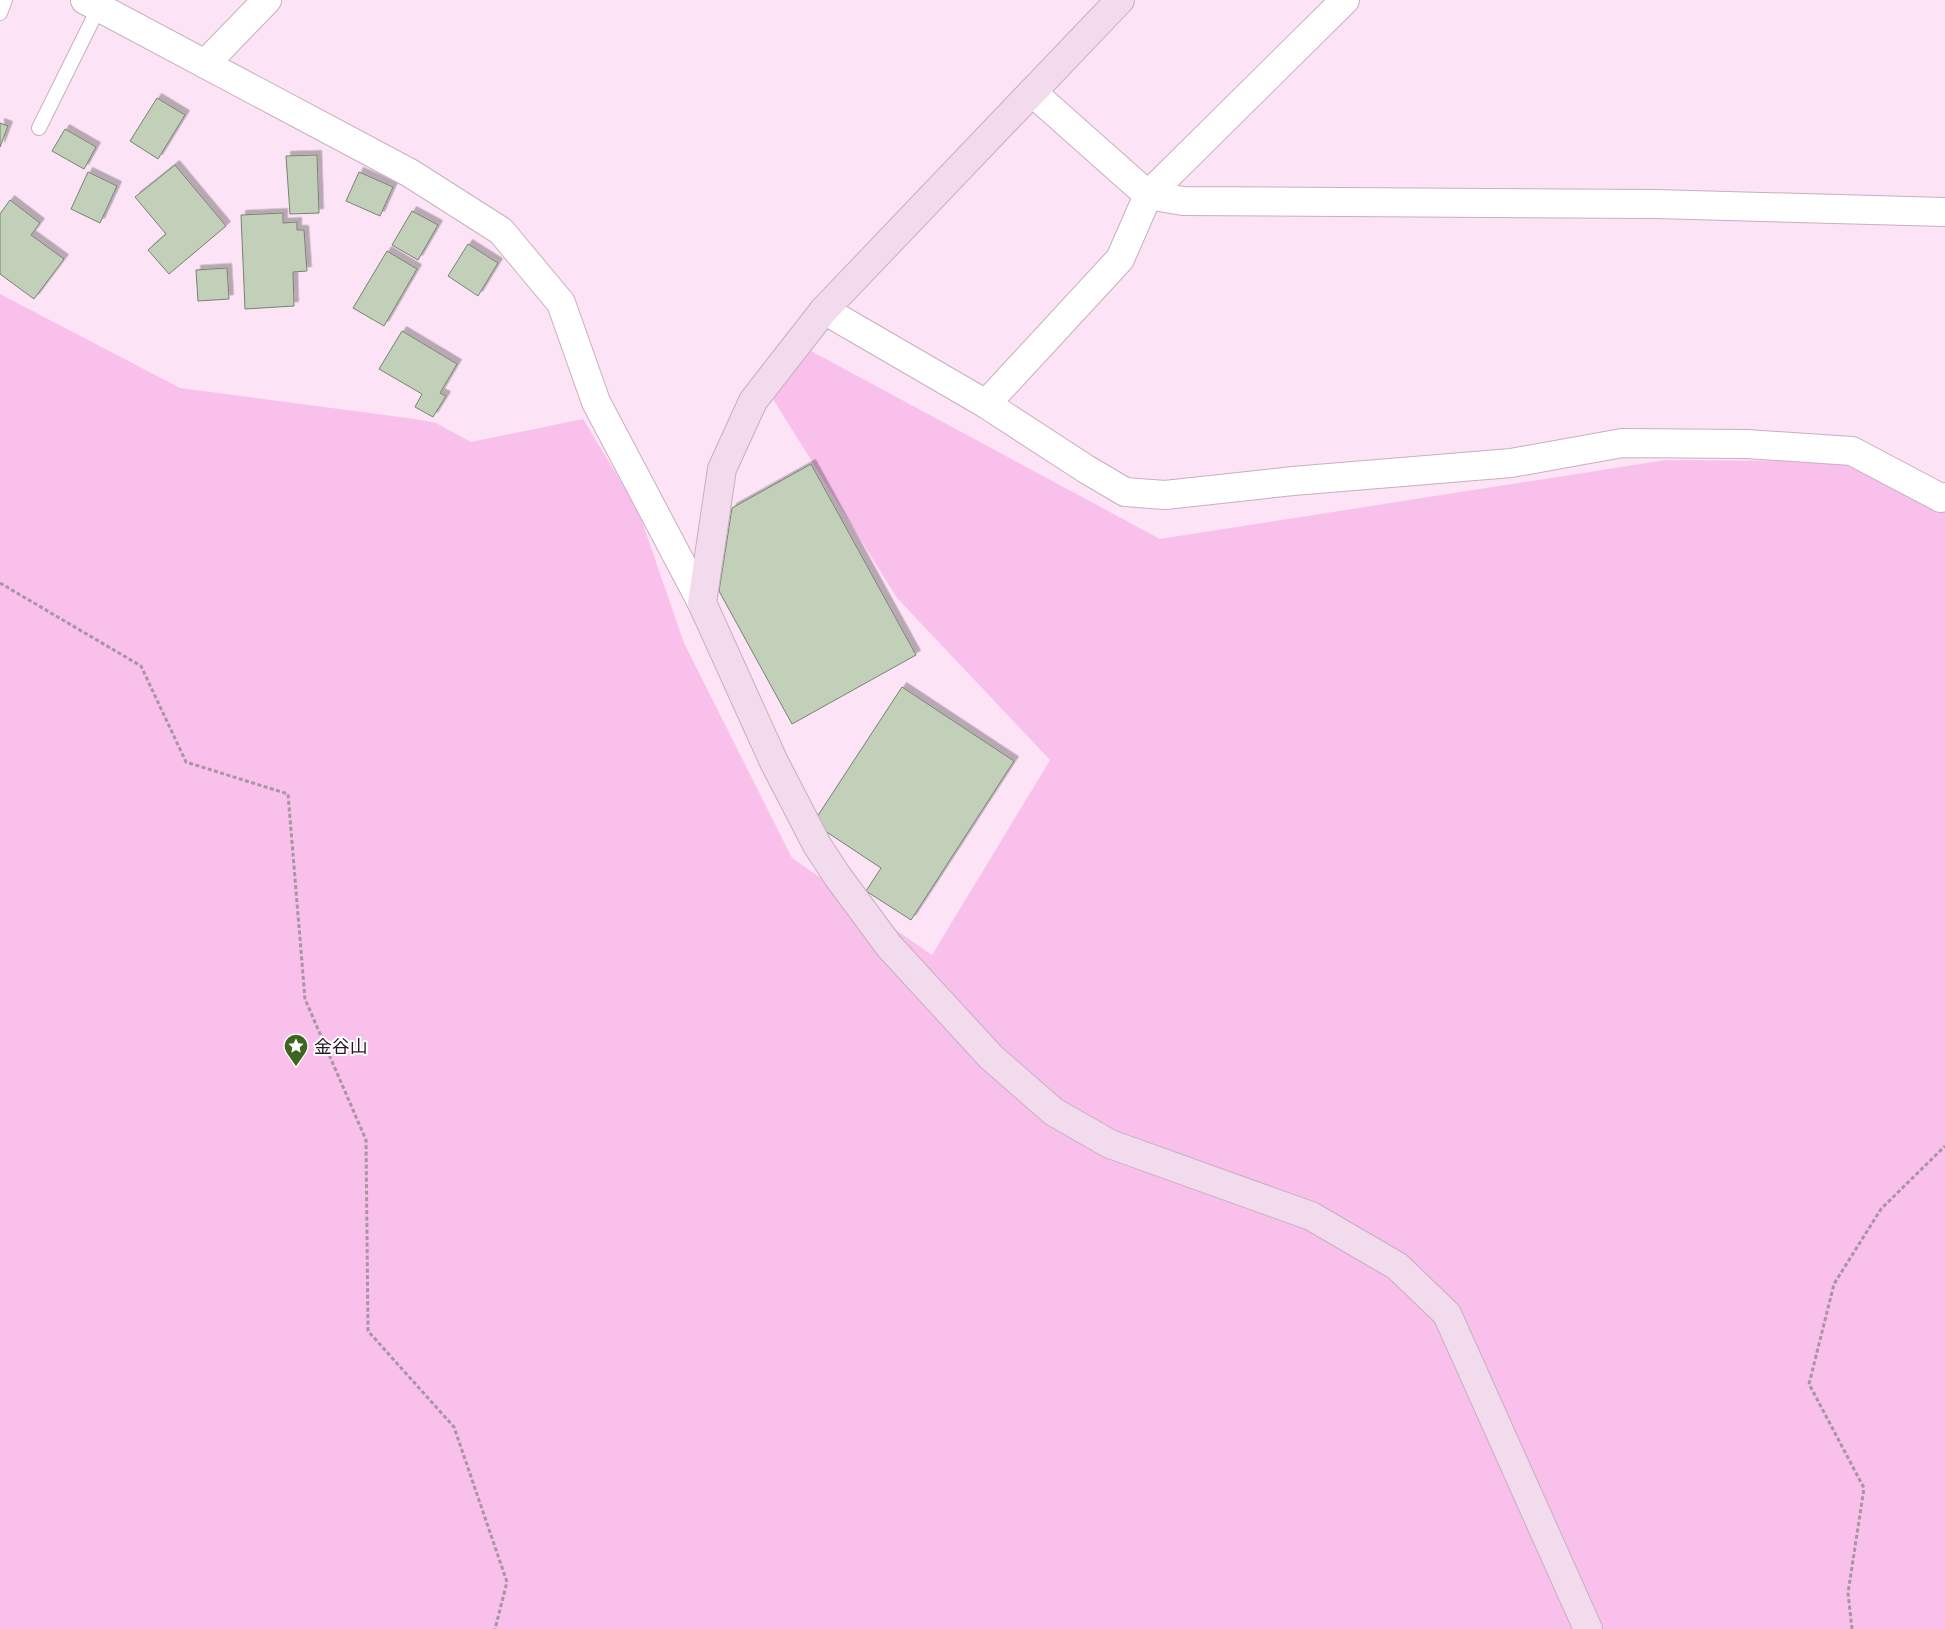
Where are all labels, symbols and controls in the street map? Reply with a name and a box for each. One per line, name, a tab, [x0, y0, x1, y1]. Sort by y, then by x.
place icon: 金谷山	[283, 1033, 309, 1067]
place label: 金谷山	[314, 1036, 368, 1057]

